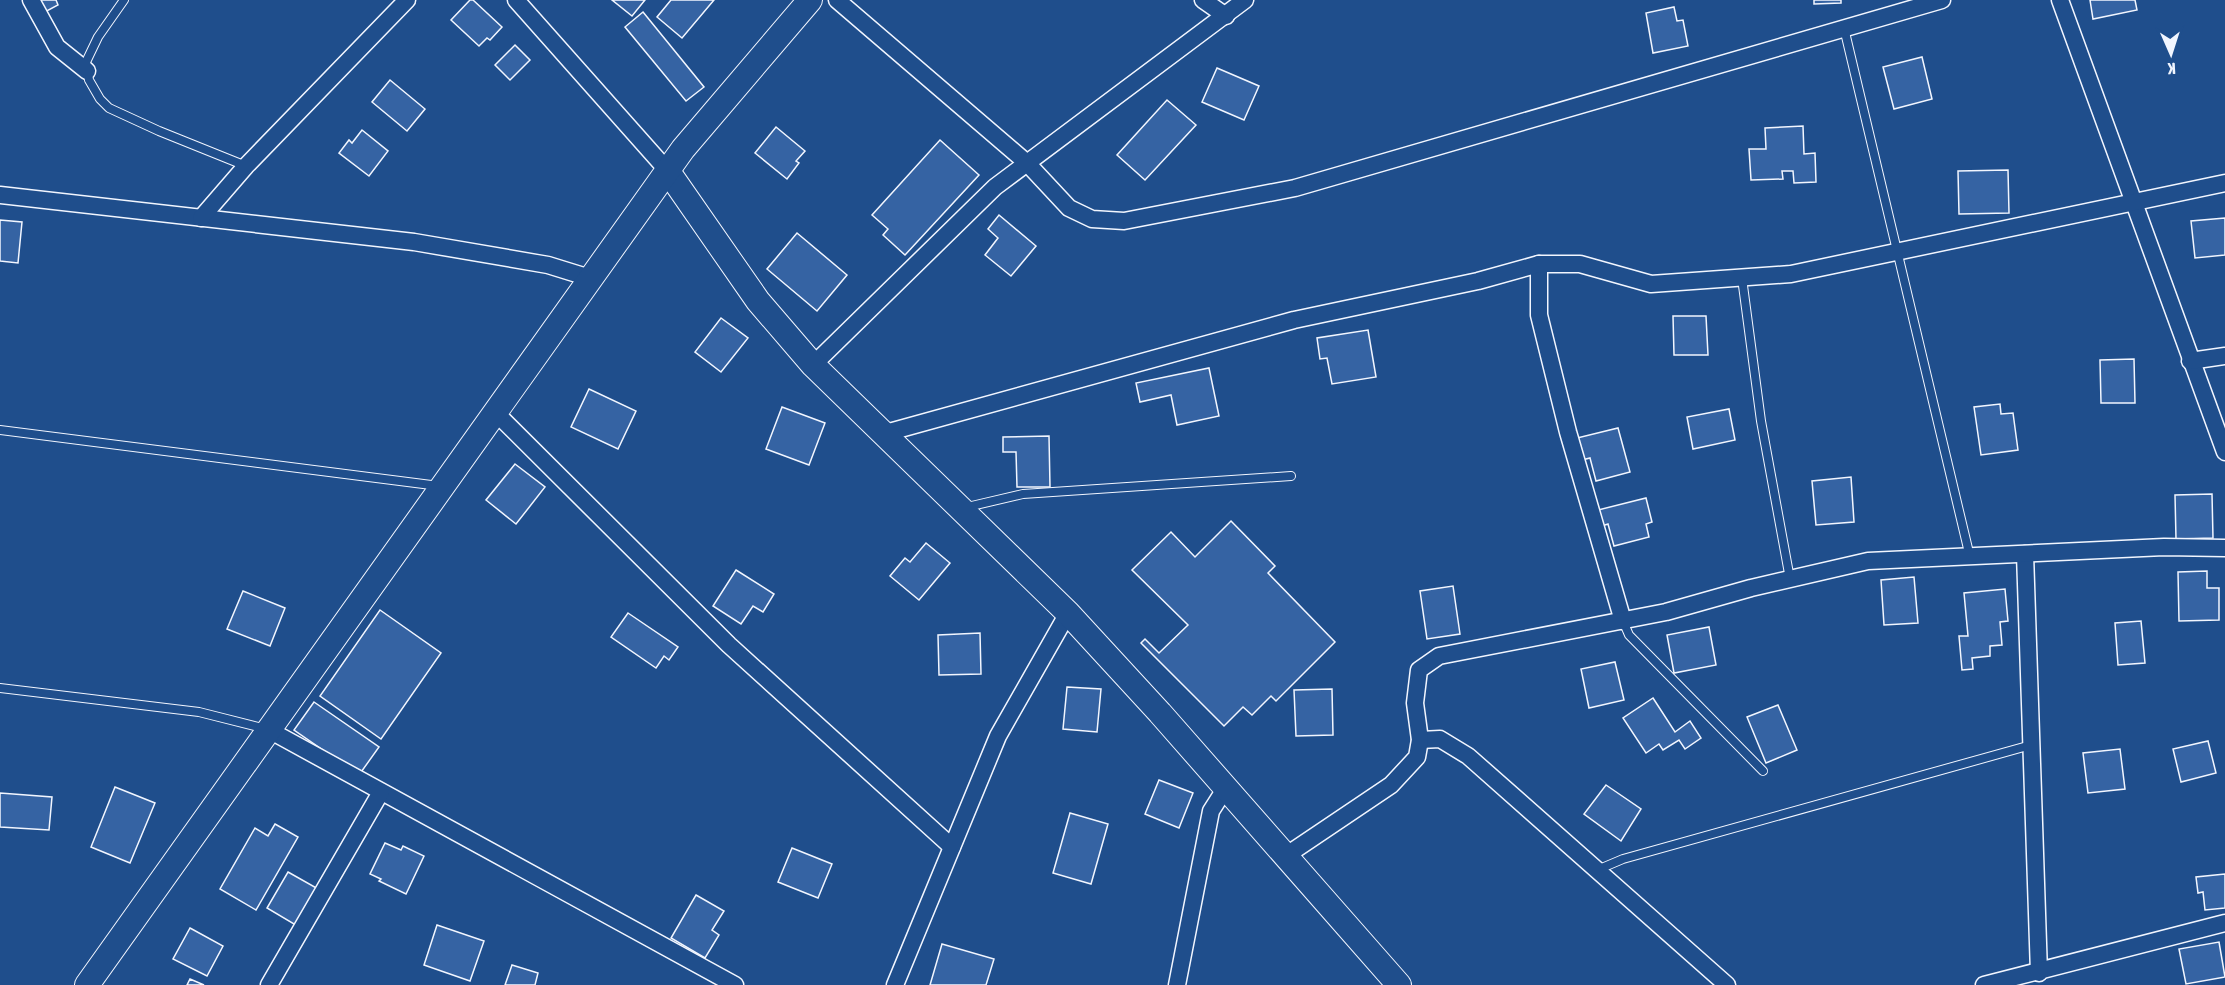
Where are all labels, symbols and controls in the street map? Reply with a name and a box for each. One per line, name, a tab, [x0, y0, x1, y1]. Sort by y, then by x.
north arrow	[2141, 24, 2201, 84]
text: K	[2167, 60, 2176, 78]

